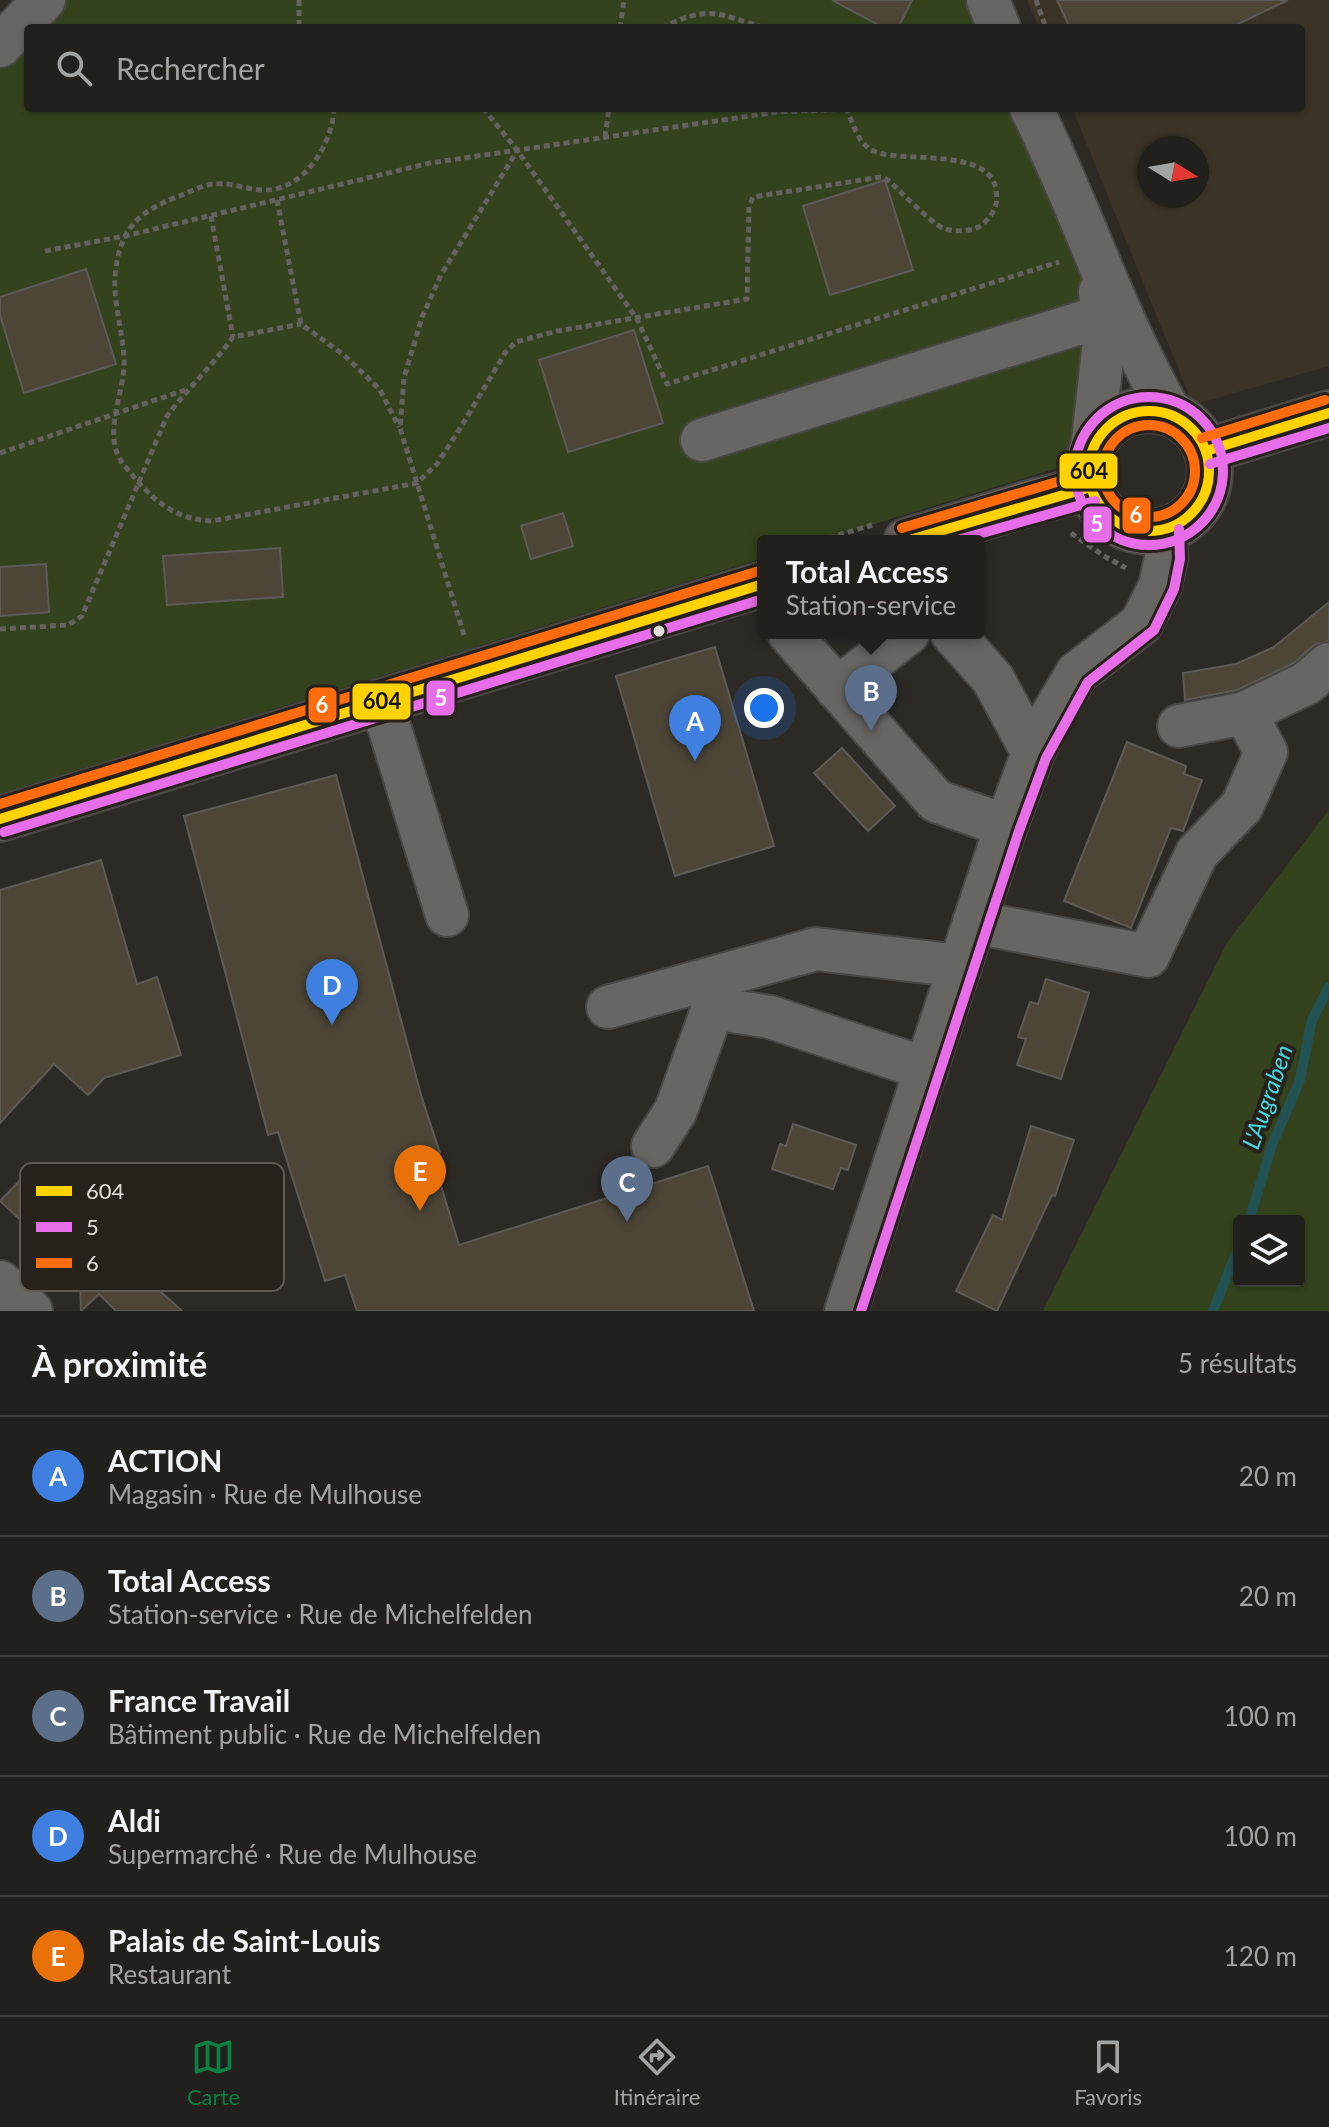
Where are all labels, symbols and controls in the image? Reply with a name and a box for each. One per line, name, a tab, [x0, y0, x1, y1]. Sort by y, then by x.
search box	[24, 24, 1305, 112]
icon: search	[52, 46, 96, 90]
text: Rechercher	[116, 50, 265, 86]
north arrow	[1137, 136, 1209, 208]
line badge: 604	[1058, 452, 1119, 490]
text: 604	[1070, 457, 1108, 484]
line badge: 6	[1121, 496, 1152, 535]
text: 6	[1130, 501, 1143, 528]
line badge: 5	[1082, 505, 1113, 544]
text: 5	[1091, 510, 1103, 537]
popup	[757, 535, 985, 639]
text: Total Access	[786, 553, 948, 589]
text: Station-service	[786, 589, 956, 621]
unlabelled marker	[651, 623, 667, 639]
pin: B	[845, 665, 897, 731]
line badge: 5	[425, 679, 456, 717]
line badge: 604	[351, 682, 412, 721]
text: 5	[435, 684, 447, 711]
line badge: 6	[307, 686, 338, 724]
text: 604	[363, 687, 401, 714]
your location	[744, 688, 784, 728]
text: 6	[316, 691, 329, 718]
pin: A	[669, 695, 721, 761]
pin: D	[306, 959, 358, 1025]
water label: L'Augraben	[1235, 1041, 1298, 1152]
pin: E	[394, 1145, 446, 1211]
pin: C	[601, 1156, 653, 1222]
legend	[20, 1163, 284, 1291]
text: 604	[86, 1177, 125, 1204]
text: 5	[86, 1213, 99, 1240]
map controls	[1233, 1215, 1305, 1287]
button: layers	[1233, 1215, 1305, 1287]
text: 6	[86, 1249, 99, 1276]
text: À proximité	[32, 1343, 207, 1384]
text: 5 résultats	[1178, 1347, 1297, 1379]
text: ACTION	[108, 1442, 222, 1478]
text: A	[49, 1460, 67, 1492]
text: 20 m	[1239, 1460, 1297, 1492]
text: Magasin · Rue de Mulhouse	[108, 1478, 422, 1510]
text: Total Access	[108, 1562, 271, 1598]
text: B	[49, 1580, 67, 1612]
text: 20 m	[1239, 1580, 1297, 1612]
text: Station-service · Rue de Michelfelden	[108, 1598, 533, 1630]
text: France Travail	[108, 1682, 290, 1718]
text: C	[49, 1700, 67, 1732]
text: 100 m	[1224, 1700, 1297, 1732]
text: Bâtiment public · Rue de Michelfelden	[108, 1718, 541, 1750]
text: Aldi	[108, 1802, 161, 1838]
text: D	[48, 1820, 68, 1852]
text: 100 m	[1224, 1820, 1297, 1852]
text: Supermarché · Rue de Mulhouse	[108, 1838, 477, 1870]
text: Palais de Saint-Louis	[108, 1922, 380, 1958]
text: E	[51, 1940, 65, 1972]
text: 120 m	[1224, 1940, 1297, 1972]
text: Restaurant	[108, 1958, 231, 1990]
tab: Carte	[187, 2035, 240, 2110]
tab: Itinéraire	[614, 2035, 700, 2110]
tab: Favoris	[1074, 2035, 1142, 2110]

